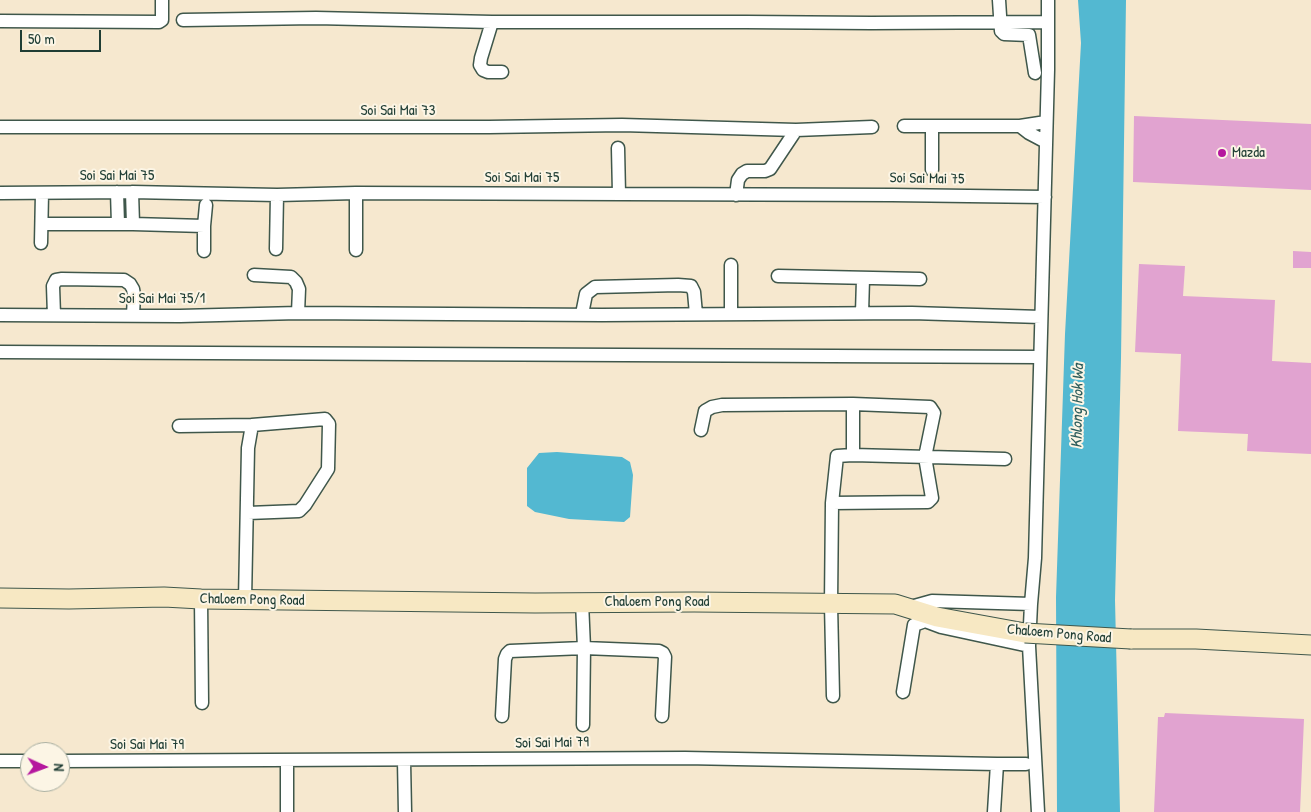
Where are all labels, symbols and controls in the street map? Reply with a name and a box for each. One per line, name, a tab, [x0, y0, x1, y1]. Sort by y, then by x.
scale bar	[22, 20, 104, 52]
text: 50 m	[28, 28, 55, 49]
street label: Soi Sai Mai 73	[360, 102, 436, 120]
place label: Mazda	[1232, 144, 1265, 162]
marker: Mazda	[1216, 147, 1228, 159]
street label: Soi Sai Mai 75	[80, 167, 154, 185]
street label: Soi Sai Mai 75	[485, 169, 559, 187]
street label: Soi Sai Mai 75	[889, 169, 965, 189]
street label: Soi Sai Mai 75/1	[119, 290, 205, 308]
water label: Khlong Hok Wa	[1068, 364, 1088, 448]
street label: Chaloem Pong Road	[199, 590, 305, 610]
street label: Chaloem Pong Road	[605, 593, 709, 611]
street label: Chaloem Pong Road	[1006, 620, 1112, 648]
street label: Soi Sai Mai 79	[515, 733, 589, 753]
street label: Soi Sai Mai 79	[110, 736, 184, 754]
north arrow	[20, 742, 70, 792]
text: N	[50, 763, 69, 772]

